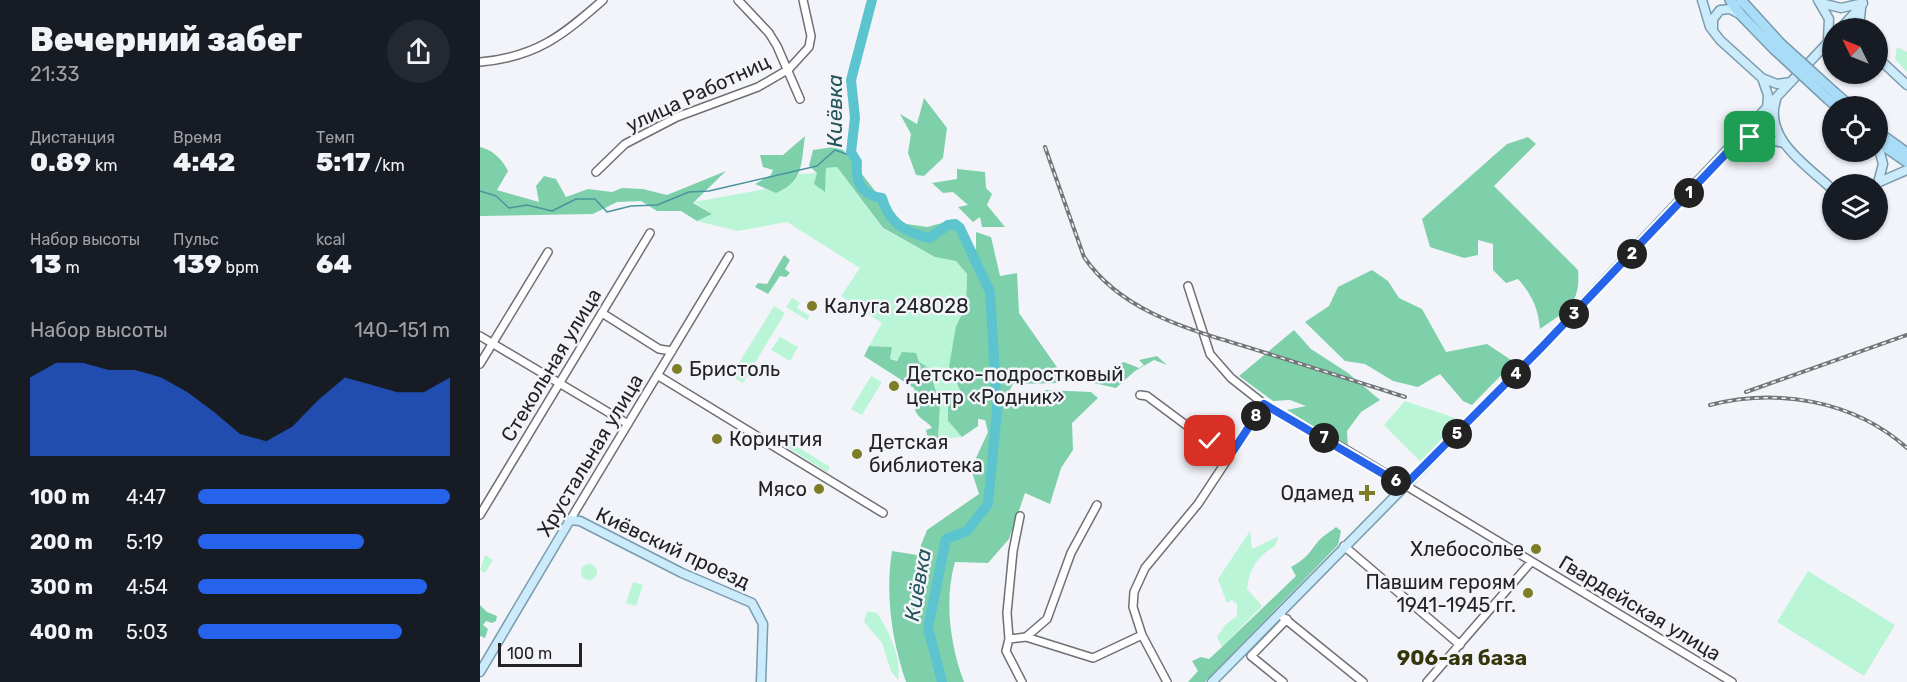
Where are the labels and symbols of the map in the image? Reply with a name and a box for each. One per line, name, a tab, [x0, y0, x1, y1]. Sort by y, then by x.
north arrow	[1822, 18, 1888, 84]
street label: улица Работниц	[622, 49, 774, 137]
water label: Киёвка	[822, 74, 847, 148]
pin	[1724, 111, 1775, 162]
pin: 1	[1674, 178, 1704, 208]
pin: 2	[1617, 239, 1647, 269]
street label: Стекольная улица	[496, 284, 606, 446]
place label: Калуга 248028	[824, 294, 969, 318]
marker: Калуга 248028	[805, 299, 819, 313]
pin: 3	[1559, 299, 1589, 329]
place label: Бристоль	[689, 357, 780, 381]
pin: 4	[1501, 359, 1531, 389]
marker: Бристоль	[670, 362, 684, 376]
place label: Детско-подростковый центр «Родник»	[906, 362, 1123, 409]
street label: Хрустальная улица	[532, 369, 648, 541]
marker: Детско-подростковый центр «Родник»	[887, 379, 901, 393]
pin: 8	[1241, 401, 1271, 431]
pin	[1184, 415, 1235, 466]
pin: 5	[1442, 419, 1472, 449]
pin: 7	[1309, 423, 1339, 453]
place label: Коринтия	[729, 427, 822, 451]
place label: Детская библиотека	[869, 430, 983, 477]
marker: Коринтия	[710, 432, 724, 446]
marker: Детская библиотека	[850, 447, 864, 461]
pin: 6	[1381, 466, 1411, 496]
place label: Мясо	[758, 477, 807, 501]
place label: Одамед	[1281, 481, 1354, 505]
marker: Мясо	[812, 482, 826, 496]
marker: Одамед	[1358, 484, 1376, 502]
street label: Киёвский проезд	[592, 502, 754, 594]
place label: Хлебосолье	[1410, 537, 1524, 561]
marker: Хлебосолье	[1529, 542, 1543, 556]
water label: Киёвка	[899, 547, 936, 623]
street label: Гвардейская улица	[1555, 550, 1725, 666]
place label: Павшим героям 1941-1945 гг.	[1365, 570, 1516, 617]
marker: Павшим героям 1941-1945 гг.	[1521, 586, 1535, 600]
scale bar	[498, 640, 582, 668]
district label: 906-ая база	[1397, 645, 1527, 670]

